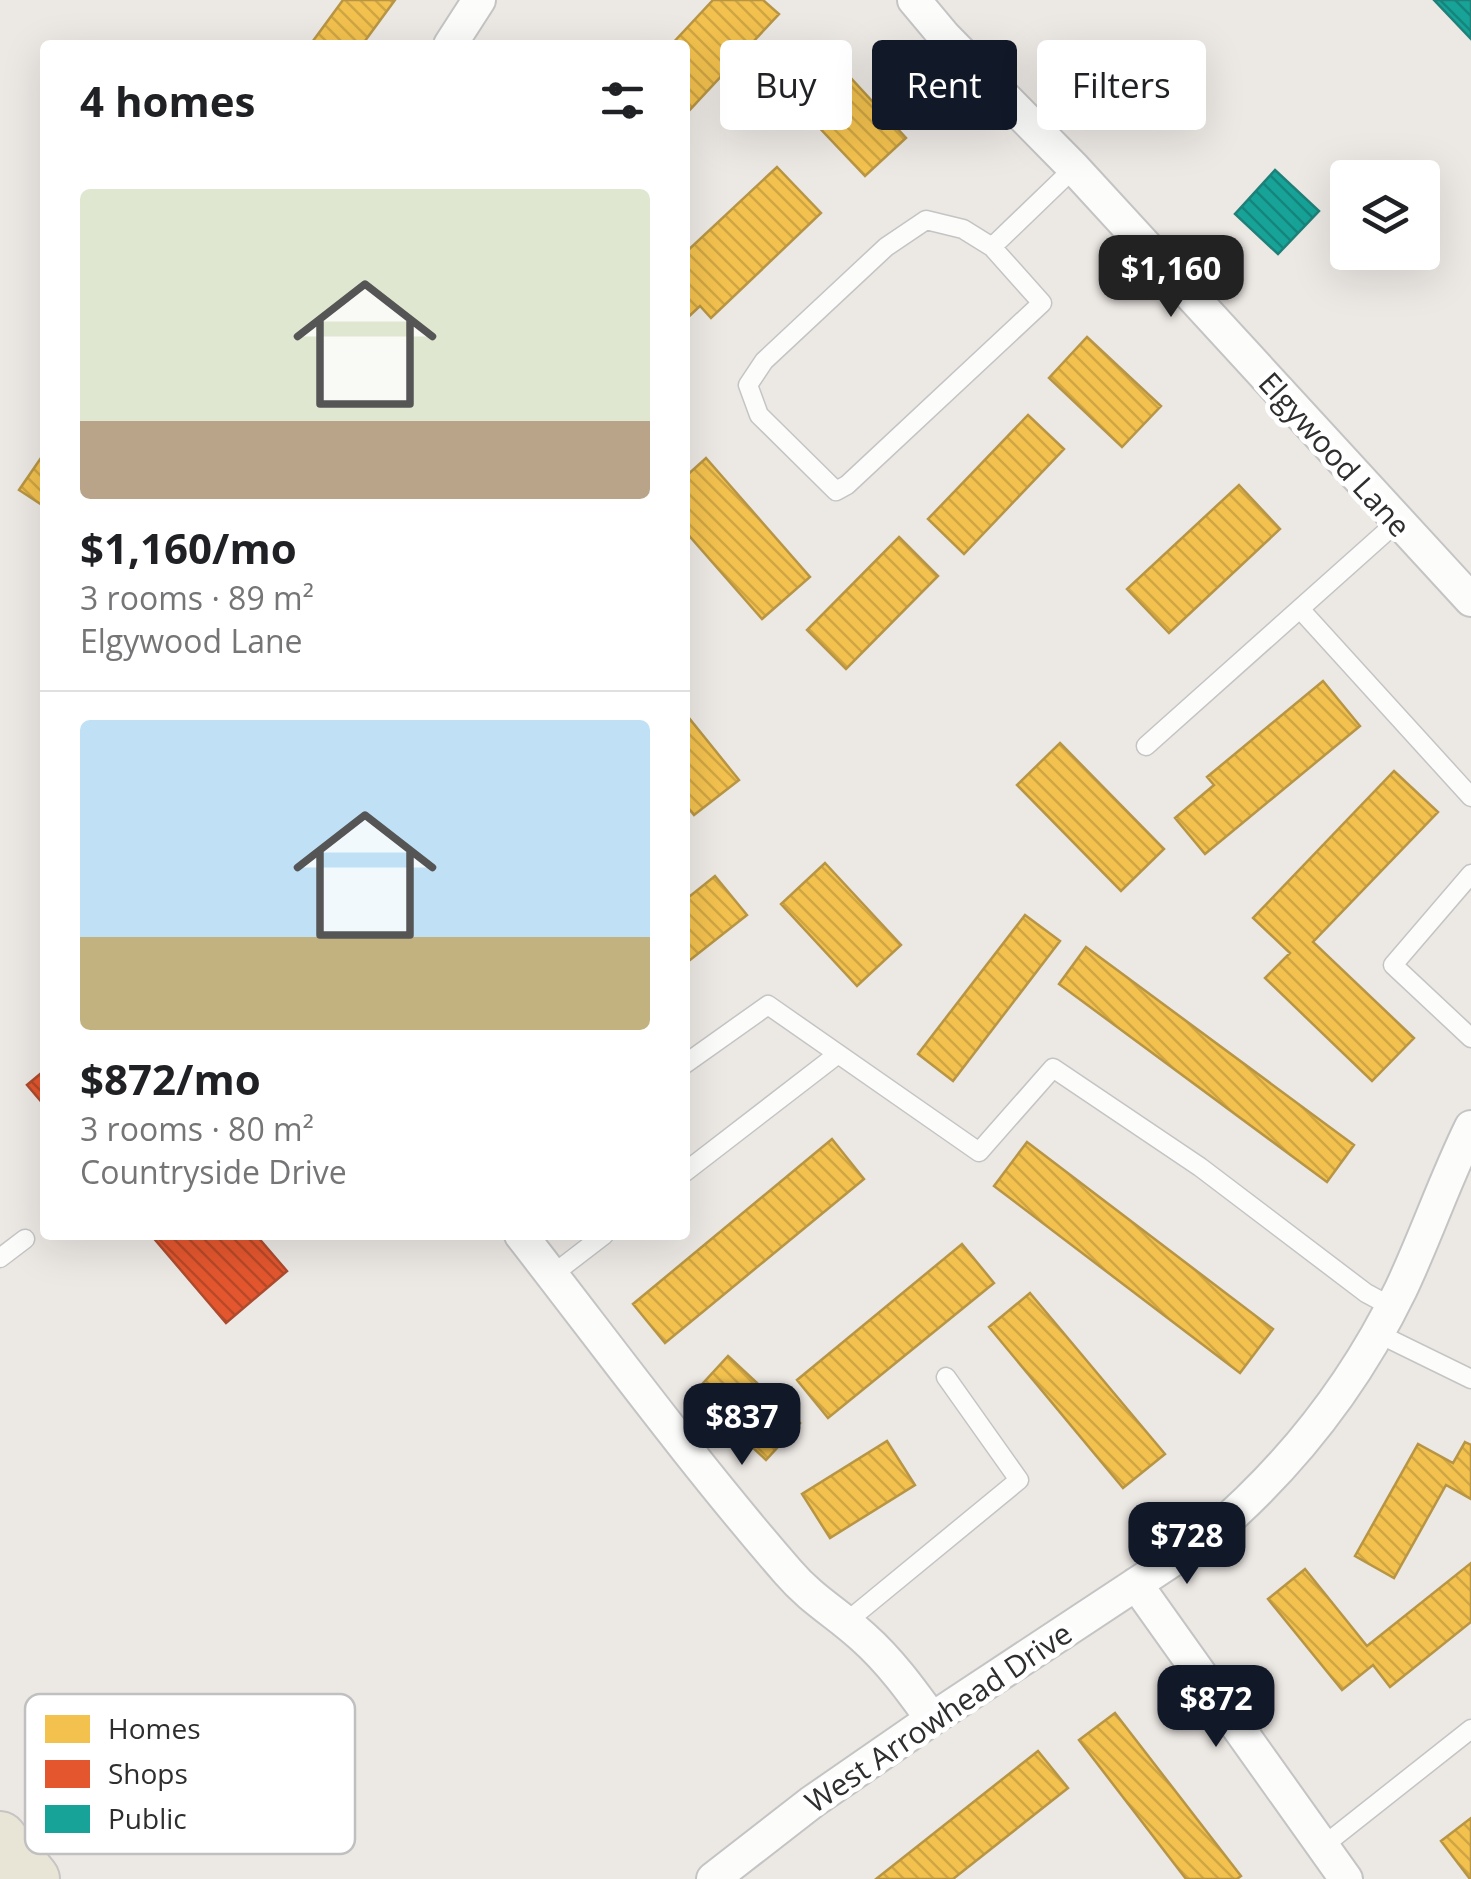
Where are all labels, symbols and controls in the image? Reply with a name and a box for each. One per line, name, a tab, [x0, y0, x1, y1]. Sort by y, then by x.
chip: Buy	[720, 40, 852, 130]
chip: Rent	[872, 40, 1017, 130]
chip: Filters	[1037, 40, 1206, 130]
text: 4 homes	[80, 72, 255, 129]
icon: filters	[595, 73, 650, 128]
map controls	[1330, 160, 1440, 270]
button: layers	[1330, 160, 1440, 270]
pin: $1,160	[1090, 235, 1252, 320]
text: $1,160	[1121, 246, 1221, 289]
icon: home	[275, 254, 455, 434]
street label: Elgywood Lane	[1250, 363, 1420, 545]
text: $1,160/mo	[80, 519, 297, 576]
text: 3 rooms · 89 m²	[80, 576, 314, 619]
text: Elgywood Lane	[80, 619, 303, 662]
icon: home	[275, 785, 455, 965]
text: $872/mo	[80, 1050, 261, 1107]
text: 3 rooms · 80 m²	[80, 1107, 314, 1150]
text: Countryside Drive	[80, 1150, 347, 1193]
pin: $837	[683, 1383, 801, 1468]
text: $837	[705, 1394, 779, 1437]
pin: $728	[1128, 1502, 1246, 1587]
text: $728	[1150, 1513, 1224, 1556]
street label: West Arrowhead Drive	[797, 1612, 1079, 1822]
pin: $872	[1157, 1665, 1275, 1750]
text: $872	[1179, 1676, 1253, 1719]
legend	[25, 1694, 355, 1854]
text: Homes	[108, 1709, 200, 1747]
text: Shops	[108, 1754, 188, 1792]
text: Public	[108, 1799, 187, 1837]

